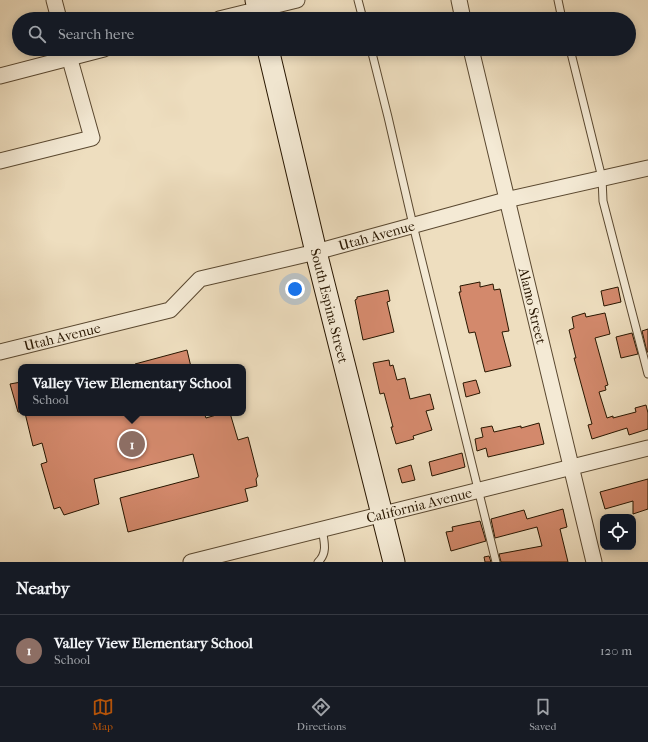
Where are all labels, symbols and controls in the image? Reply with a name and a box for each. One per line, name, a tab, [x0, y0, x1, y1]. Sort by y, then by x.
search box	[12, 12, 636, 56]
icon: search	[26, 23, 48, 45]
text: Search here	[58, 25, 134, 43]
street label: Utah Avenue	[336, 217, 417, 255]
street label: South Espina Street	[306, 247, 352, 365]
street label: Alamo Street	[514, 265, 549, 346]
your location	[285, 279, 305, 299]
street label: Utah Avenue	[22, 319, 102, 355]
popup	[18, 364, 246, 416]
text: Valley View Elementary School	[33, 374, 231, 392]
text: School	[33, 392, 69, 407]
pin: 1	[119, 429, 145, 459]
street label: California Avenue	[365, 484, 474, 527]
map controls	[600, 514, 636, 550]
button: locate	[600, 514, 636, 550]
text: Nearby	[16, 578, 70, 598]
text: Valley View Elementary School	[54, 634, 253, 652]
text: 1	[27, 643, 31, 658]
text: 120 m	[600, 643, 632, 658]
text: School	[54, 652, 90, 667]
tab: Map	[92, 696, 114, 733]
tab: Directions	[297, 696, 346, 733]
tab: Saved	[529, 696, 556, 733]

